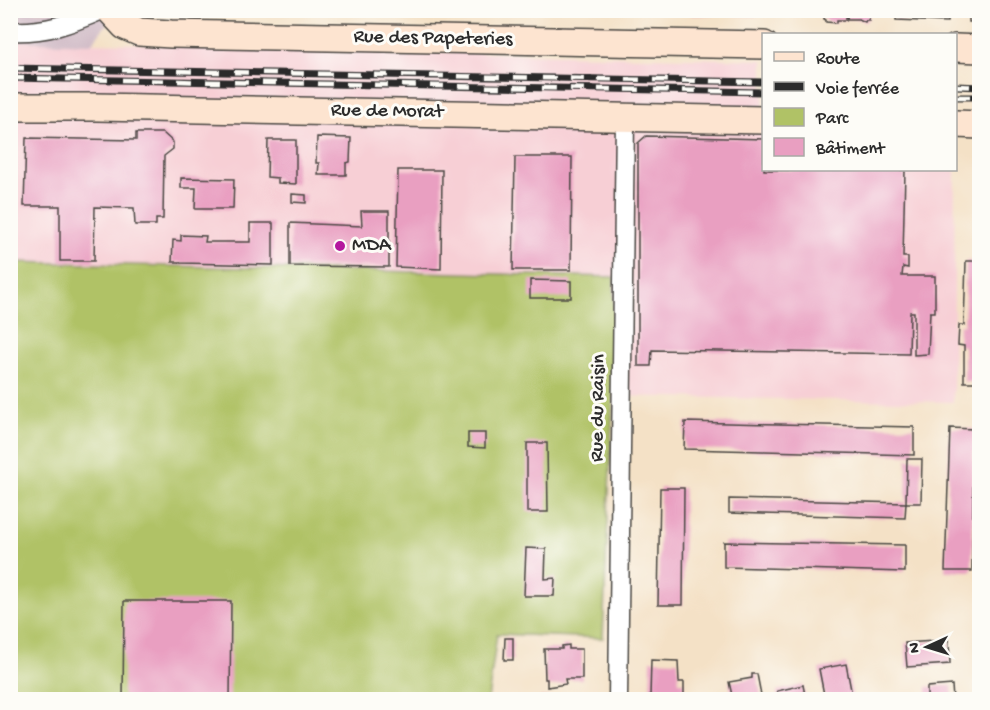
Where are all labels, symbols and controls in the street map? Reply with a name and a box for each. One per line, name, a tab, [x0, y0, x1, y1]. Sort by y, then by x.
street label: Rue des Papeteries	[353, 26, 513, 52]
legend	[762, 33, 957, 171]
text: Route	[816, 49, 861, 70]
text: Voie ferrée	[815, 79, 900, 100]
street label: Rue de Morat	[331, 100, 445, 125]
text: Parc	[815, 109, 849, 130]
text: Bâtiment	[815, 139, 886, 160]
place label: MDA	[352, 235, 392, 258]
marker: MDA	[333, 239, 347, 253]
street label: Rue du Raisin	[587, 353, 611, 462]
north arrow	[897, 617, 957, 677]
text: N	[906, 641, 925, 654]

